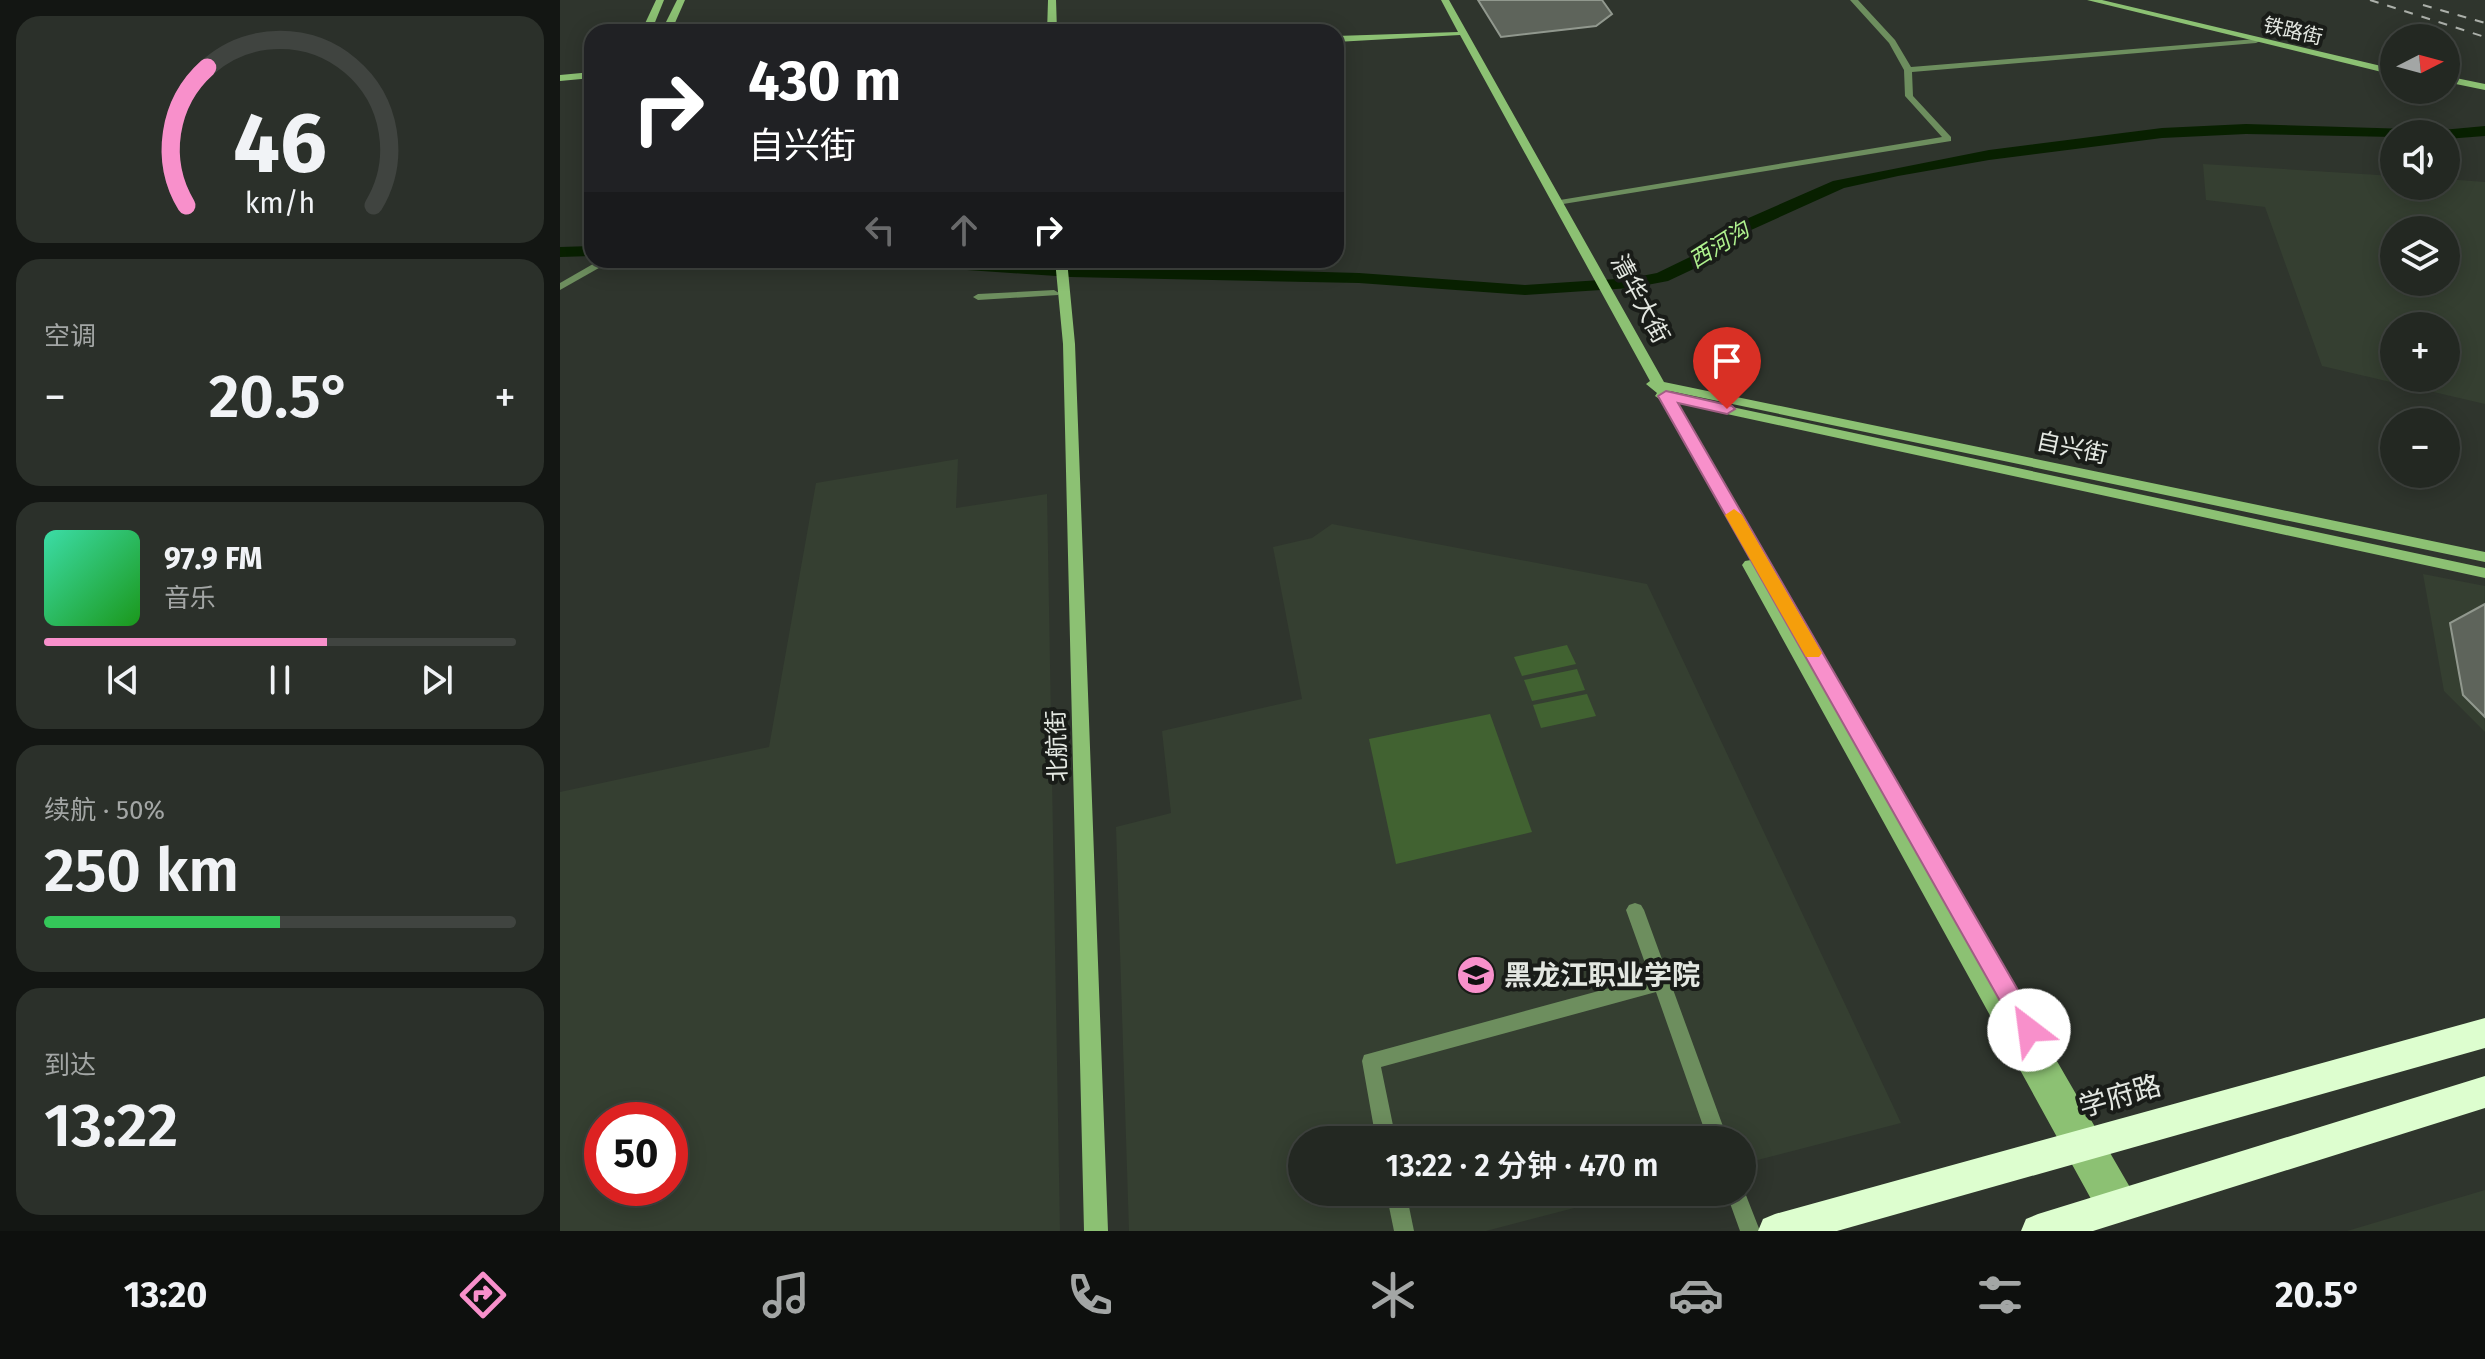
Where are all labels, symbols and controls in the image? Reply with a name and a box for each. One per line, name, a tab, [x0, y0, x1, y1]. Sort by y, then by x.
street label: 铁路街	[2261, 13, 2325, 49]
north arrow	[2380, 24, 2460, 104]
map controls	[2380, 24, 2460, 488]
text: 430 m	[748, 48, 901, 115]
icon: right	[616, 56, 720, 160]
text: 46	[233, 93, 327, 193]
button: sound	[2380, 120, 2460, 200]
text: 自兴街	[748, 124, 856, 168]
text: km/h	[245, 186, 315, 221]
icon: left	[858, 208, 902, 252]
icon: ahead	[942, 208, 986, 252]
icon: right	[1026, 208, 1070, 252]
water label: 西河沟	[1684, 215, 1756, 274]
button: layers	[2380, 216, 2460, 296]
street label: 清华大街	[1605, 250, 1675, 348]
button: +	[2380, 312, 2460, 392]
text: 空调	[44, 321, 96, 352]
pin	[1693, 327, 1761, 409]
icon: arrive	[1705, 339, 1749, 383]
text: 20.5°	[209, 361, 351, 433]
text: −	[44, 371, 66, 424]
text: +	[494, 371, 516, 424]
button: −	[2380, 408, 2460, 488]
street label: 自兴街	[2034, 427, 2110, 469]
text: 97.9 FM	[164, 541, 262, 577]
text: 音乐	[164, 583, 216, 614]
icon: previous	[101, 658, 145, 702]
icon: pause	[258, 658, 302, 702]
icon: next	[415, 658, 459, 702]
street label: 北航街	[1042, 710, 1072, 782]
text: 续航 · 50%	[44, 795, 165, 826]
text: 250 km	[44, 835, 239, 907]
school or university icon: 黑龙江职业学院	[1455, 954, 1497, 996]
place label: 黑龙江职业学院	[1504, 959, 1700, 992]
position arrow	[1987, 988, 2071, 1072]
text: 到达	[44, 1050, 96, 1081]
street label: 学府路	[2075, 1069, 2165, 1123]
text: 13:22	[44, 1090, 178, 1162]
speed limit sign: 50	[584, 1102, 688, 1206]
text: 13:22 · 2 分钟 · 470 m	[1386, 1148, 1658, 1184]
icon: directions	[455, 1267, 511, 1323]
icon: music	[758, 1267, 814, 1323]
icon: phone	[1062, 1267, 1118, 1323]
icon: climate	[1365, 1267, 1421, 1323]
icon: car	[1668, 1267, 1724, 1323]
icon: filters	[1972, 1267, 2028, 1323]
text: 13:20	[124, 1273, 207, 1317]
text: 20.5°	[2275, 1273, 2361, 1317]

